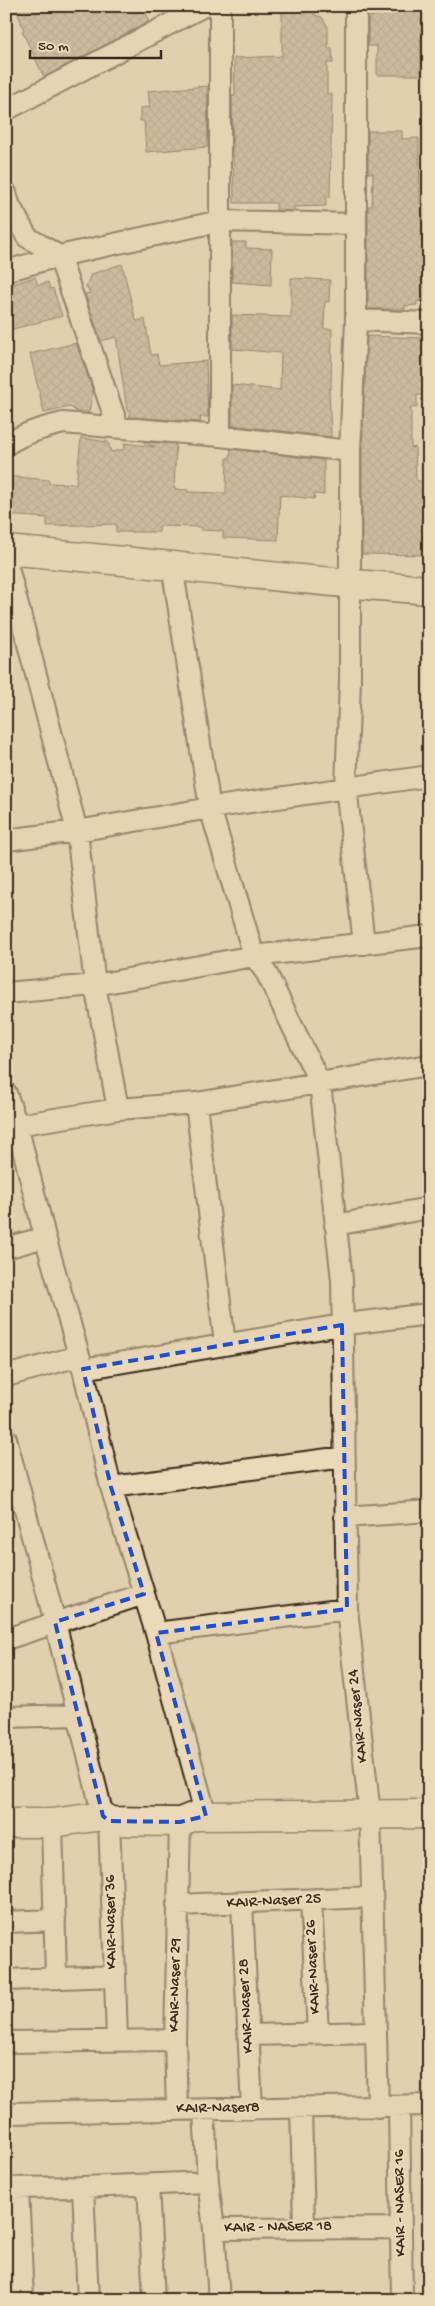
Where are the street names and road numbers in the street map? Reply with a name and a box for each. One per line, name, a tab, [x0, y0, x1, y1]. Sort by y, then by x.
street label: KAIR-Naser 24	[345, 1668, 373, 1764]
street label: KAIR-Naser 36	[102, 1874, 122, 1970]
street label: KAIR-Naser 25	[226, 1890, 322, 1914]
street label: KAIR-Naser 26	[302, 1918, 326, 2015]
street label: KAIR-Naser 29	[166, 1938, 186, 2032]
street label: KAIR-Naser 28	[235, 1958, 259, 2054]
street label: KAIR-Naser8	[176, 2099, 260, 2119]
street label: KAIR - NASER 16	[391, 2148, 411, 2257]
street label: KAIR - NASER 18	[224, 2218, 332, 2238]

